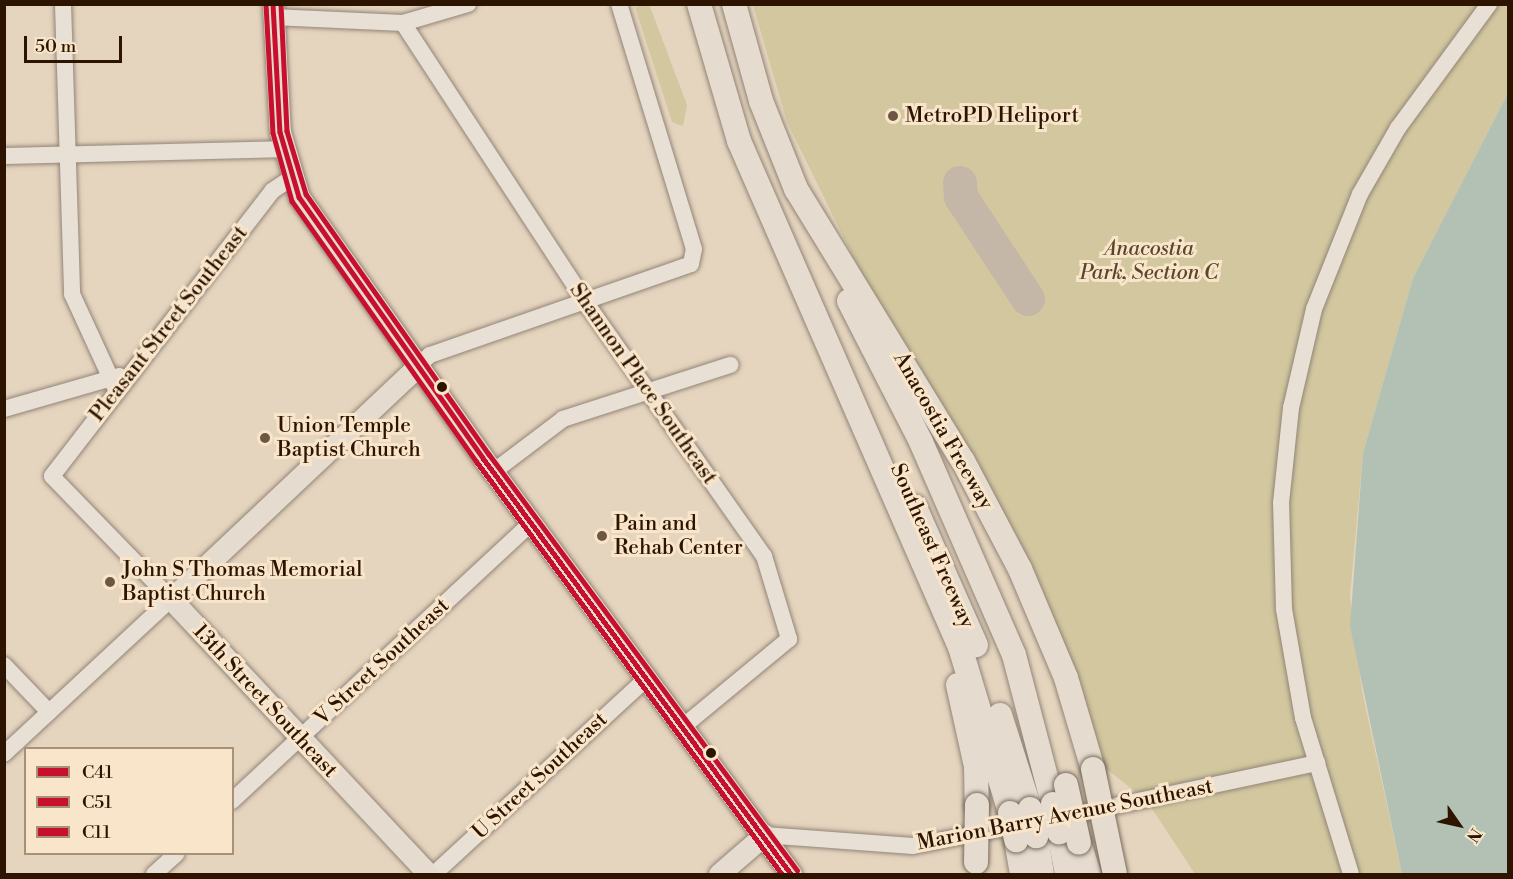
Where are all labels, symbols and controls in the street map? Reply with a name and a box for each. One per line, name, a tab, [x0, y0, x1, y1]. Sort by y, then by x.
scale bar	[27, 24, 124, 62]
text: 50 m	[35, 35, 76, 58]
place label: MetroPD Heliport	[905, 103, 1079, 129]
marker: MetroPD Heliport	[886, 109, 900, 123]
street label: Pleasant Street Southeast	[85, 221, 253, 427]
park label: Anacostia Park, Section C	[1080, 236, 1218, 286]
street label: Shannon Place Southeast	[564, 279, 722, 489]
street label: Anacostia Freeway	[888, 348, 998, 514]
unlabelled marker	[436, 381, 448, 393]
place label: Union Temple Baptist Church	[277, 413, 421, 463]
marker: Union Temple Baptist Church	[258, 431, 272, 445]
street label: Southeast Freeway	[884, 460, 980, 632]
place label: Pain and Rehab Center	[614, 511, 743, 561]
marker: Pain and Rehab Center	[595, 529, 609, 543]
place label: John S Thomas Memorial Baptist Church	[122, 557, 362, 607]
marker: John S Thomas Memorial Baptist Church	[103, 575, 117, 589]
street label: V Street Southeast	[310, 593, 454, 731]
street label: 13th Street Southeast	[187, 619, 343, 783]
street label: U Street Southeast	[467, 707, 613, 845]
legend	[24, 747, 234, 855]
unlabelled marker	[705, 747, 717, 759]
text: C41	[82, 761, 113, 784]
street label: Marion Barry Avenue Southeast	[915, 774, 1215, 856]
text: C51	[82, 791, 112, 814]
north arrow	[1429, 795, 1489, 855]
text: C11	[82, 821, 110, 844]
text: N	[1462, 824, 1486, 846]

